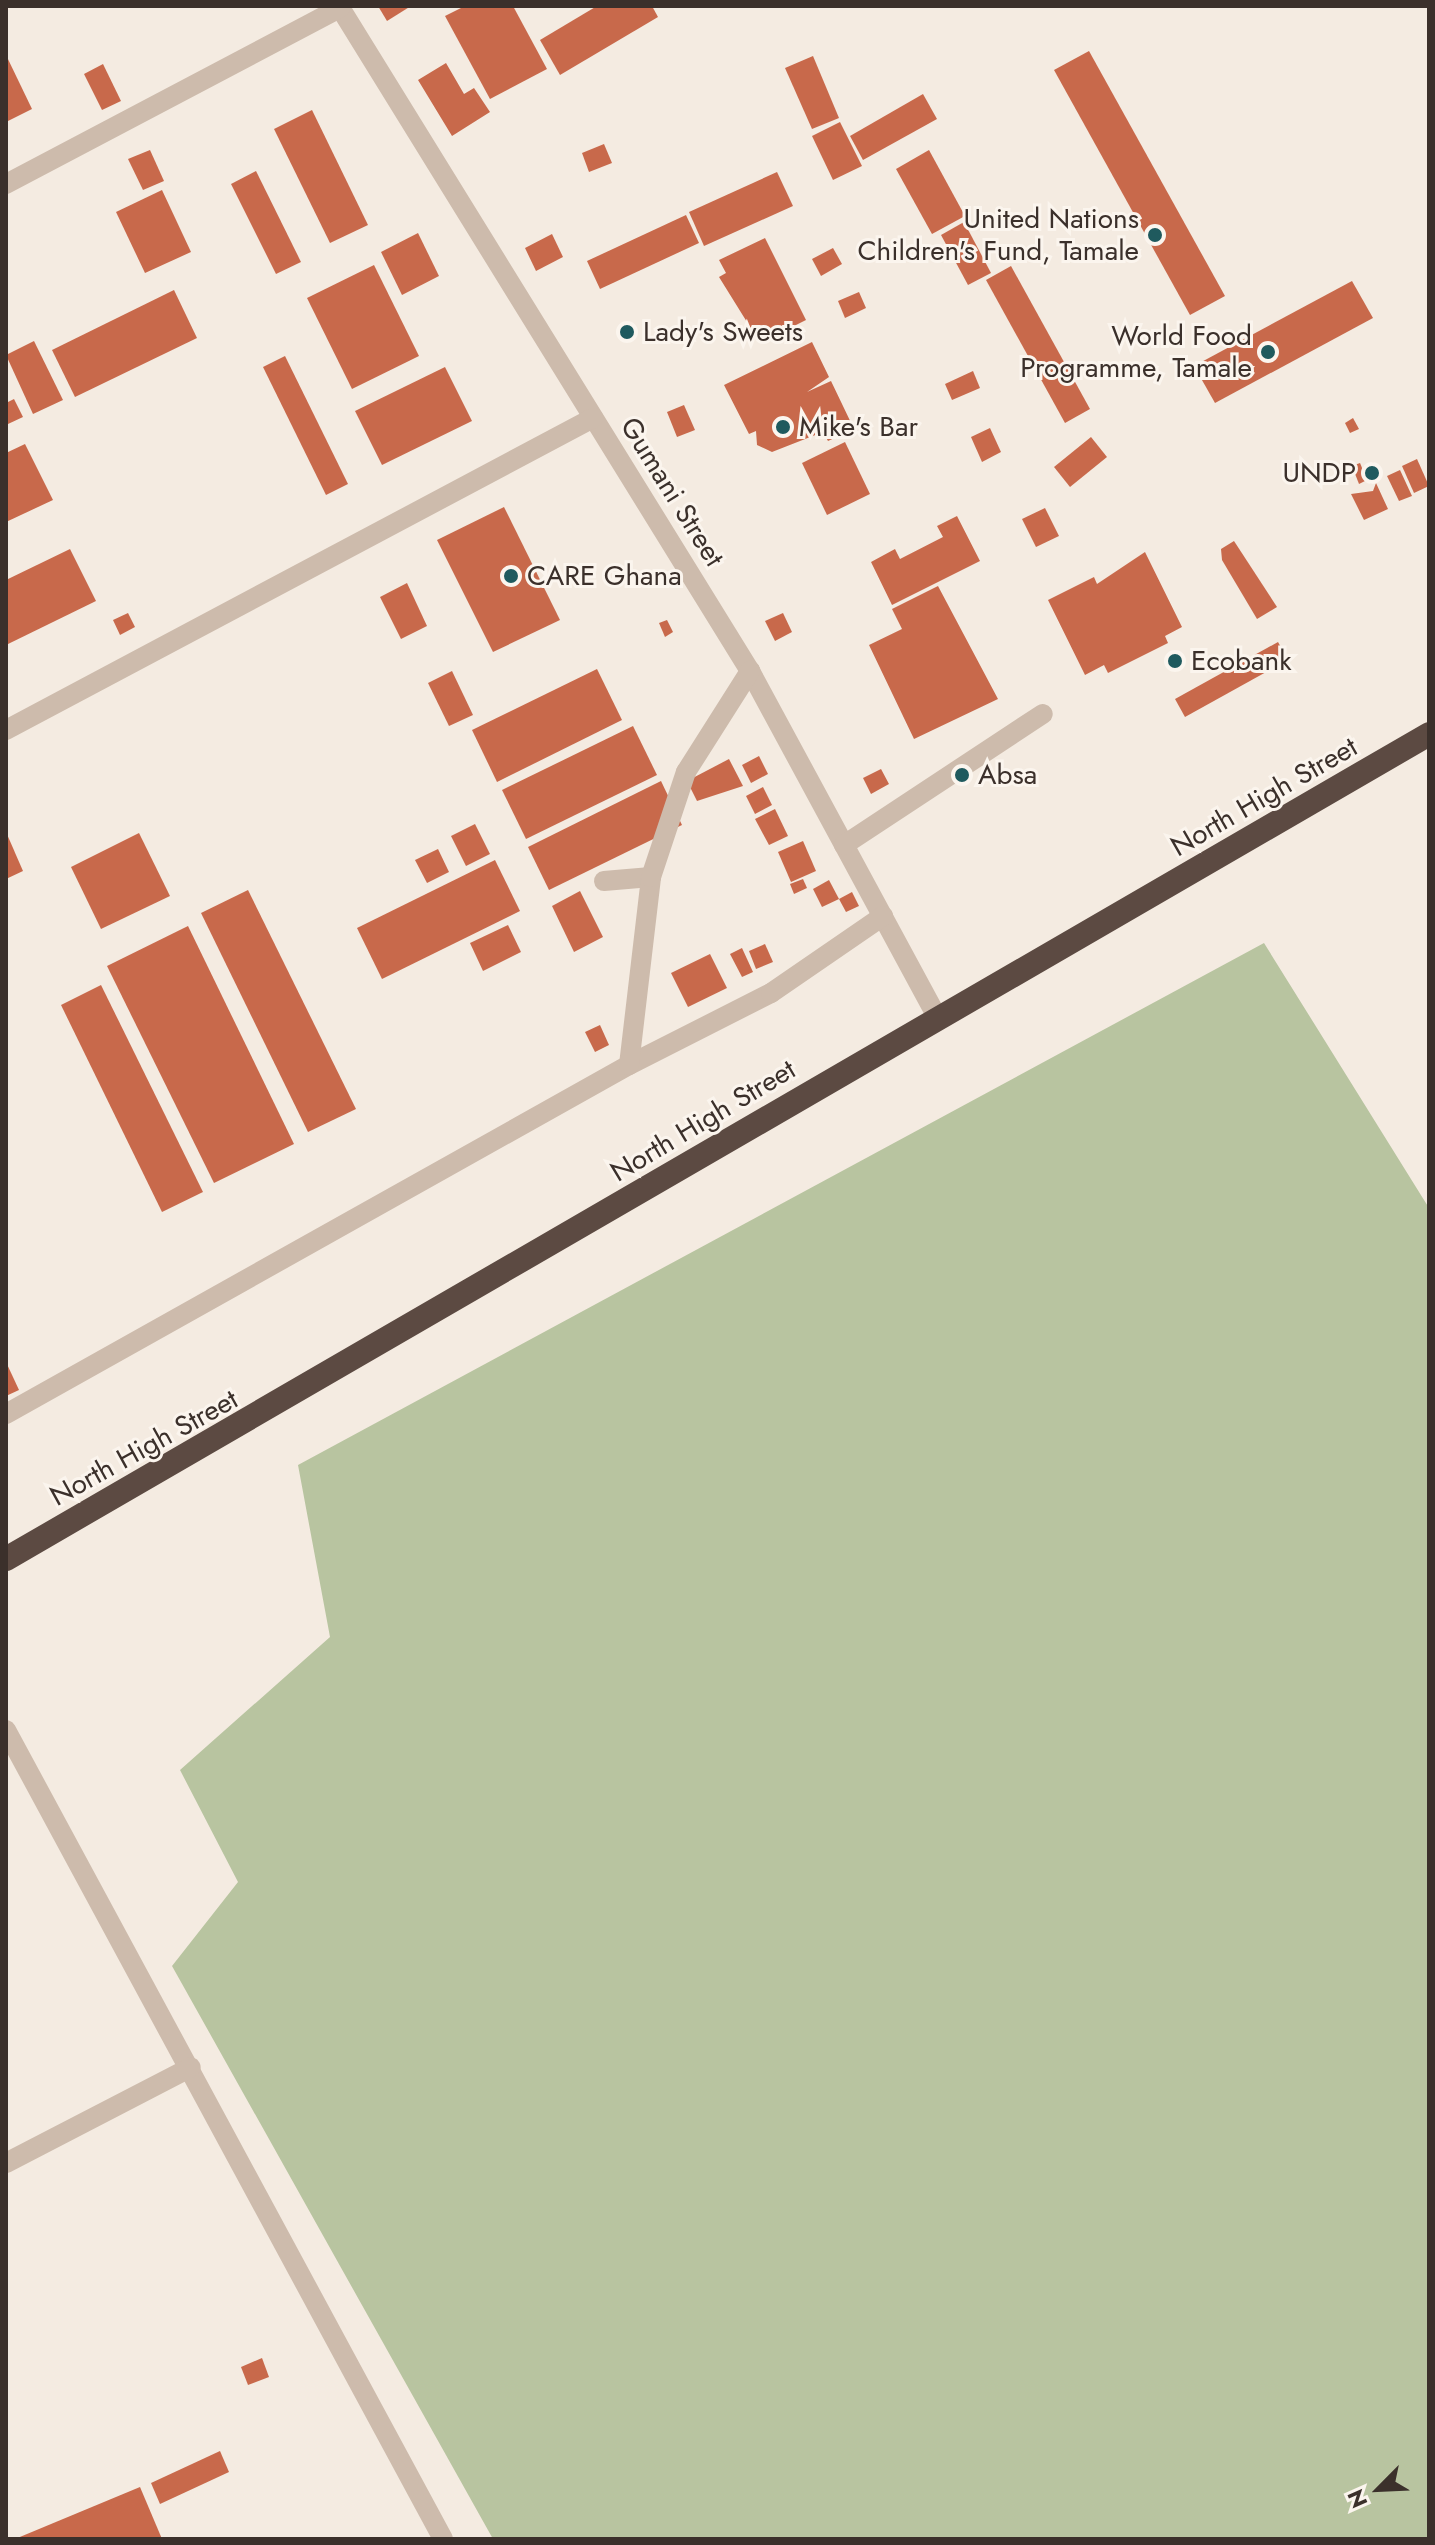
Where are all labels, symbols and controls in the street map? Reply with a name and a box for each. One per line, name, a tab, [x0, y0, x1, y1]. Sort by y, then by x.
place label: United Nations Children's Fund, Tamale	[857, 202, 1139, 268]
marker: United Nations Children's Fund, Tamale	[1146, 226, 1164, 244]
place label: Lady's Sweets	[643, 315, 803, 349]
place label: World Food Programme, Tamale	[1020, 319, 1252, 385]
marker: Lady's Sweets	[618, 323, 636, 341]
marker: World Food Programme, Tamale	[1259, 343, 1277, 361]
place label: Mike's Bar	[799, 410, 918, 444]
street label: Gumani Street	[613, 411, 731, 573]
marker: Mike's Bar	[774, 418, 792, 436]
place label: UNDP	[1282, 456, 1356, 490]
marker: UNDP	[1363, 464, 1381, 482]
place label: CARE Ghana	[527, 559, 682, 593]
marker: CARE Ghana	[502, 567, 520, 585]
place label: Ecobank	[1191, 644, 1292, 678]
marker: Ecobank	[1166, 652, 1184, 670]
street label: North High Street	[1165, 730, 1363, 864]
place label: Absa	[978, 758, 1037, 792]
marker: Absa	[953, 766, 971, 784]
street label: North High Street	[605, 1053, 801, 1189]
street label: North High Street	[44, 1383, 244, 1513]
north arrow	[1339, 2449, 1419, 2529]
text: N	[1339, 2484, 1375, 2513]

